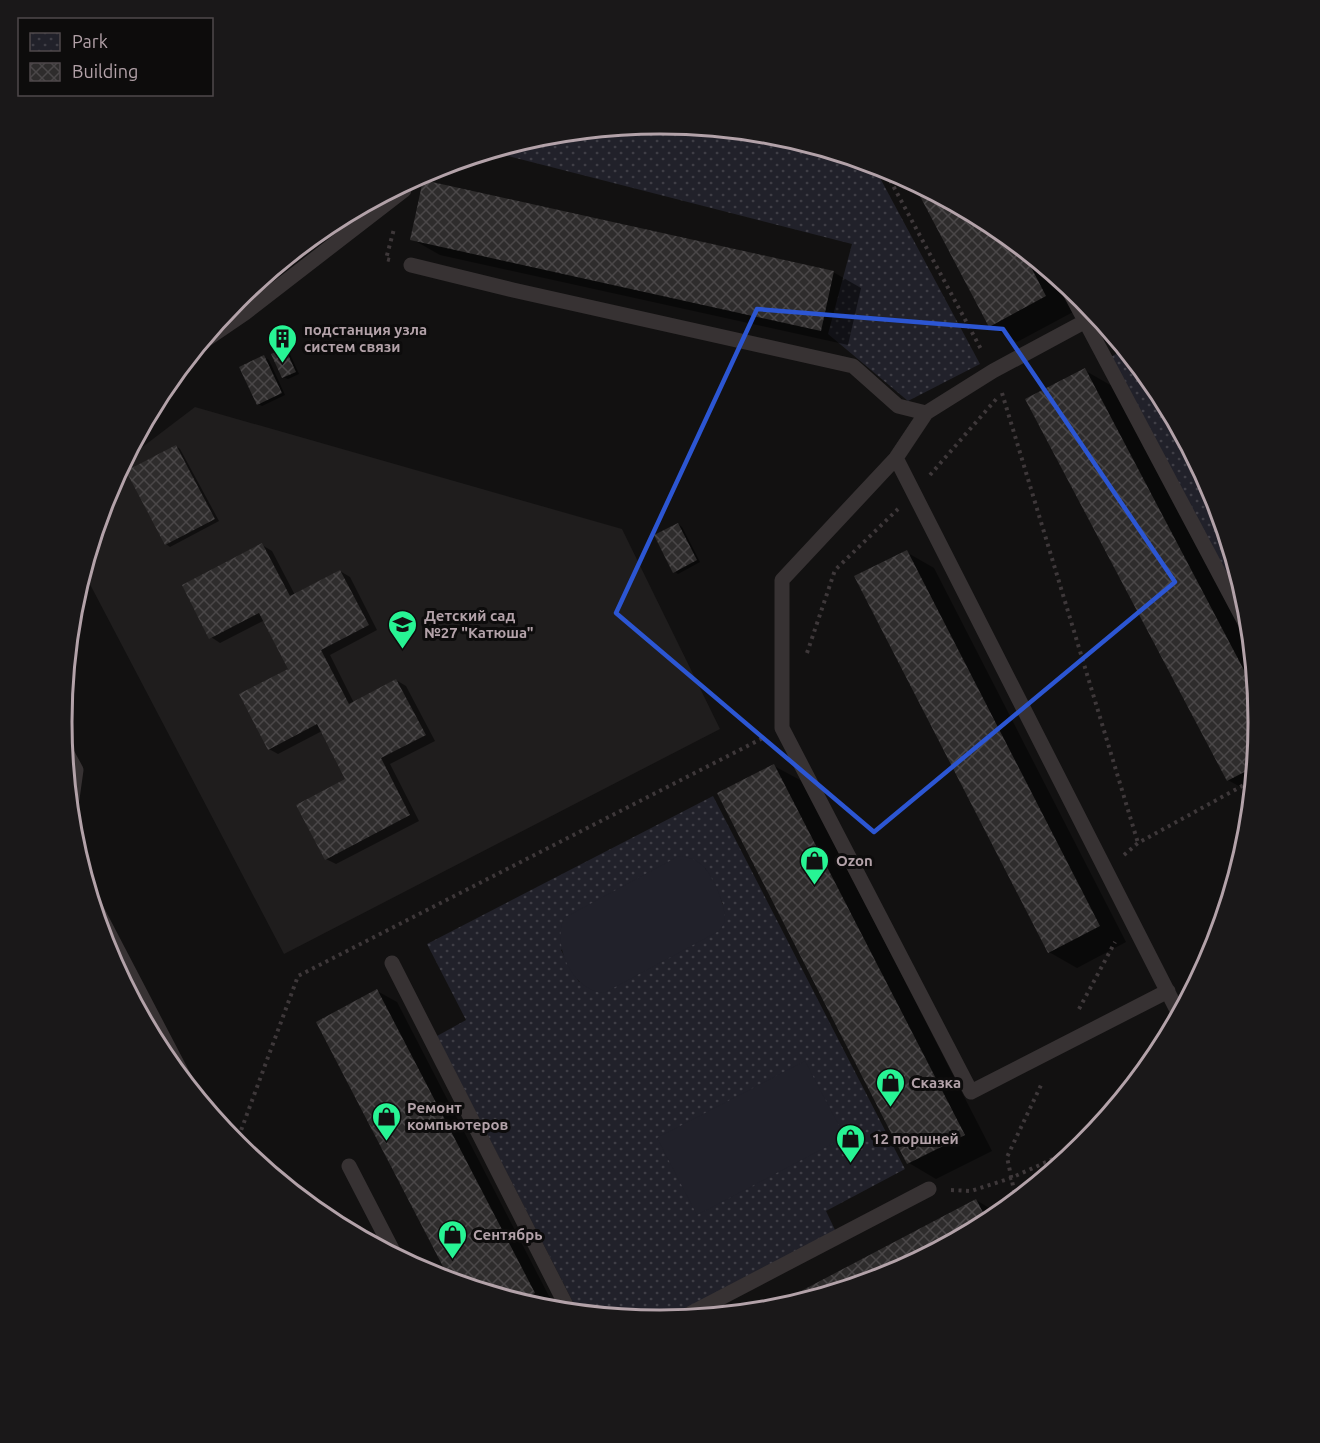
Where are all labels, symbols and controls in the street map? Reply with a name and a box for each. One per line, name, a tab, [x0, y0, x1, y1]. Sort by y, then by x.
legend	[18, 18, 213, 96]
text: Park	[72, 31, 108, 51]
text: Building	[72, 61, 138, 81]
place label: подстанция узла систем связи	[304, 321, 427, 355]
building icon: подстанция узла систем связи	[267, 322, 299, 364]
place label: Детский сад №27 "Катюша"	[424, 607, 534, 641]
school or university icon: Детский сад №27 "Катюша"	[387, 608, 419, 650]
shop icon: Ozon	[799, 844, 831, 886]
place label: Ozon	[836, 852, 873, 869]
shop icon: Сказка	[874, 1066, 906, 1108]
place label: Сказка	[911, 1074, 961, 1091]
place label: Ремонт компьютеров	[407, 1099, 508, 1133]
shop icon: Ремонт компьютеров	[370, 1100, 402, 1142]
shop icon: 12 поршней	[835, 1122, 867, 1164]
place label: 12 поршней	[872, 1130, 959, 1147]
shop icon: Сентябрь	[436, 1218, 468, 1260]
place label: Сентябрь	[473, 1226, 543, 1243]

